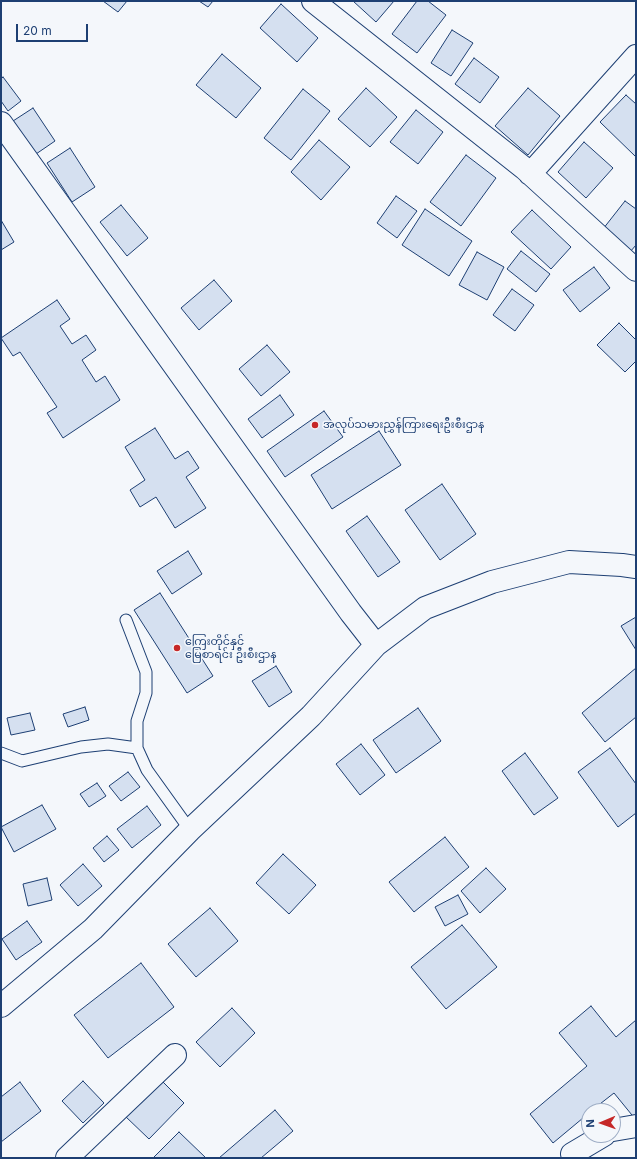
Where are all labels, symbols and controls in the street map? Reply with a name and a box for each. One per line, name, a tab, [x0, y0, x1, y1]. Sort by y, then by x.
scale bar	[18, 16, 90, 42]
text: 20 m	[23, 23, 52, 38]
place label: အလုပ်သမားညွှန်ကြားရေးဦးစီးဌာန	[323, 418, 484, 432]
marker: အလုပ်သမားညွှန်ကြားရေးဦးစီးဌာန	[310, 420, 320, 430]
place label: ကြေးတိုင်နှင့် မြေစာရင်း ဦးစီးဌာန	[185, 635, 277, 661]
marker: ကြေးတိုင်နှင့် မြေစာရင်း ဦးစီးဌာန	[172, 643, 182, 653]
north arrow	[581, 1103, 621, 1143]
text: N	[583, 1119, 597, 1128]

